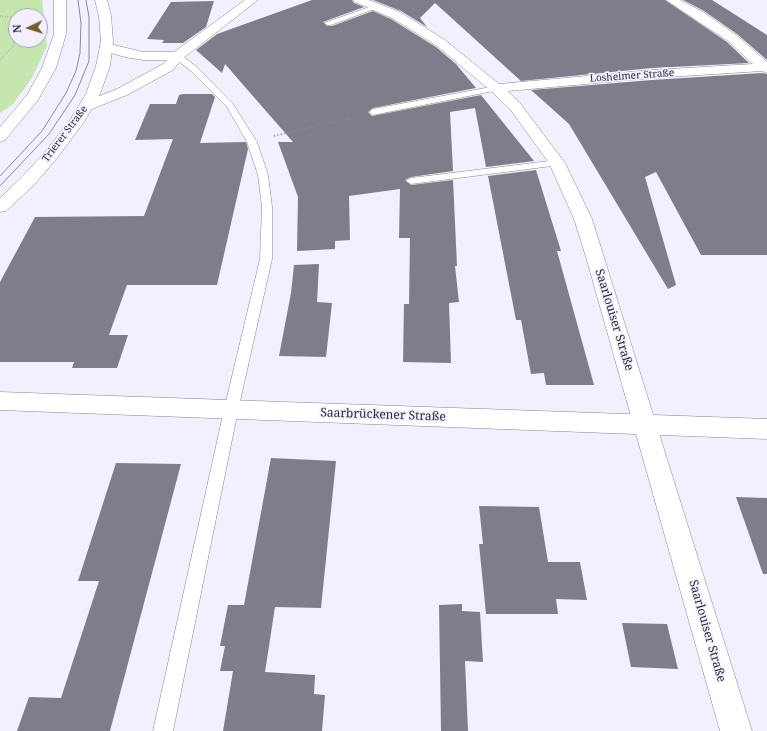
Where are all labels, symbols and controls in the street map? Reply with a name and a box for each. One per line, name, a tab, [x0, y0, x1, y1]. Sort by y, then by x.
north arrow	[8, 8, 48, 48]
text: N	[9, 24, 24, 34]
street label: Losheimer Straße	[589, 67, 675, 85]
street label: Trierer Straße	[40, 103, 90, 165]
street label: Saarlouiser Straße	[592, 267, 636, 373]
street label: Saarbrückener Straße	[320, 406, 446, 424]
street label: Saarlouiser Straße	[686, 578, 728, 684]

